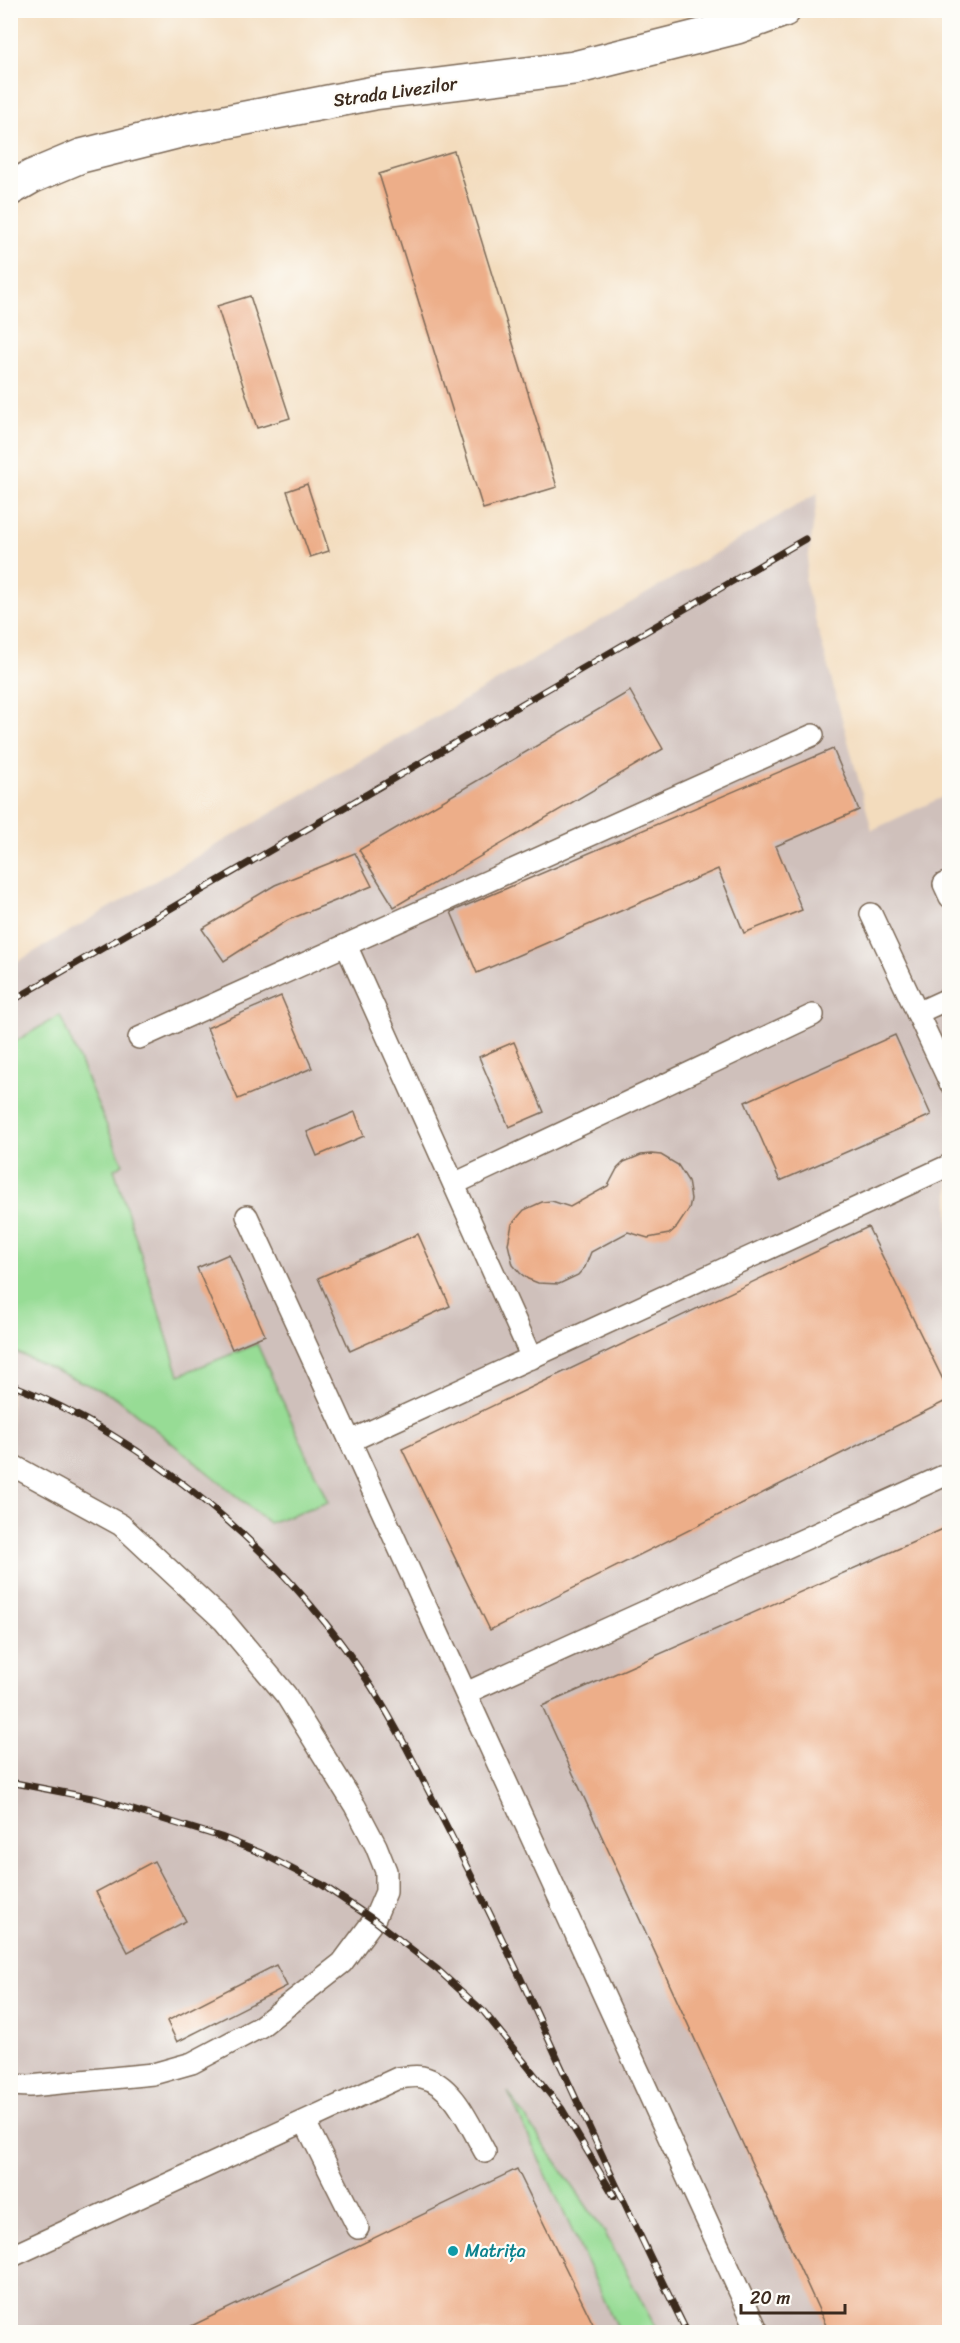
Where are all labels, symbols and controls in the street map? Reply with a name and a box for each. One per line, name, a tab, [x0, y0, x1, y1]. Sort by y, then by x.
street label: Strada Livezilor	[331, 67, 461, 117]
place label: Matrița	[465, 2235, 526, 2267]
marker: Matrița	[446, 2244, 460, 2258]
scale bar	[741, 2277, 844, 2315]
text: 20 m	[750, 2282, 790, 2314]

